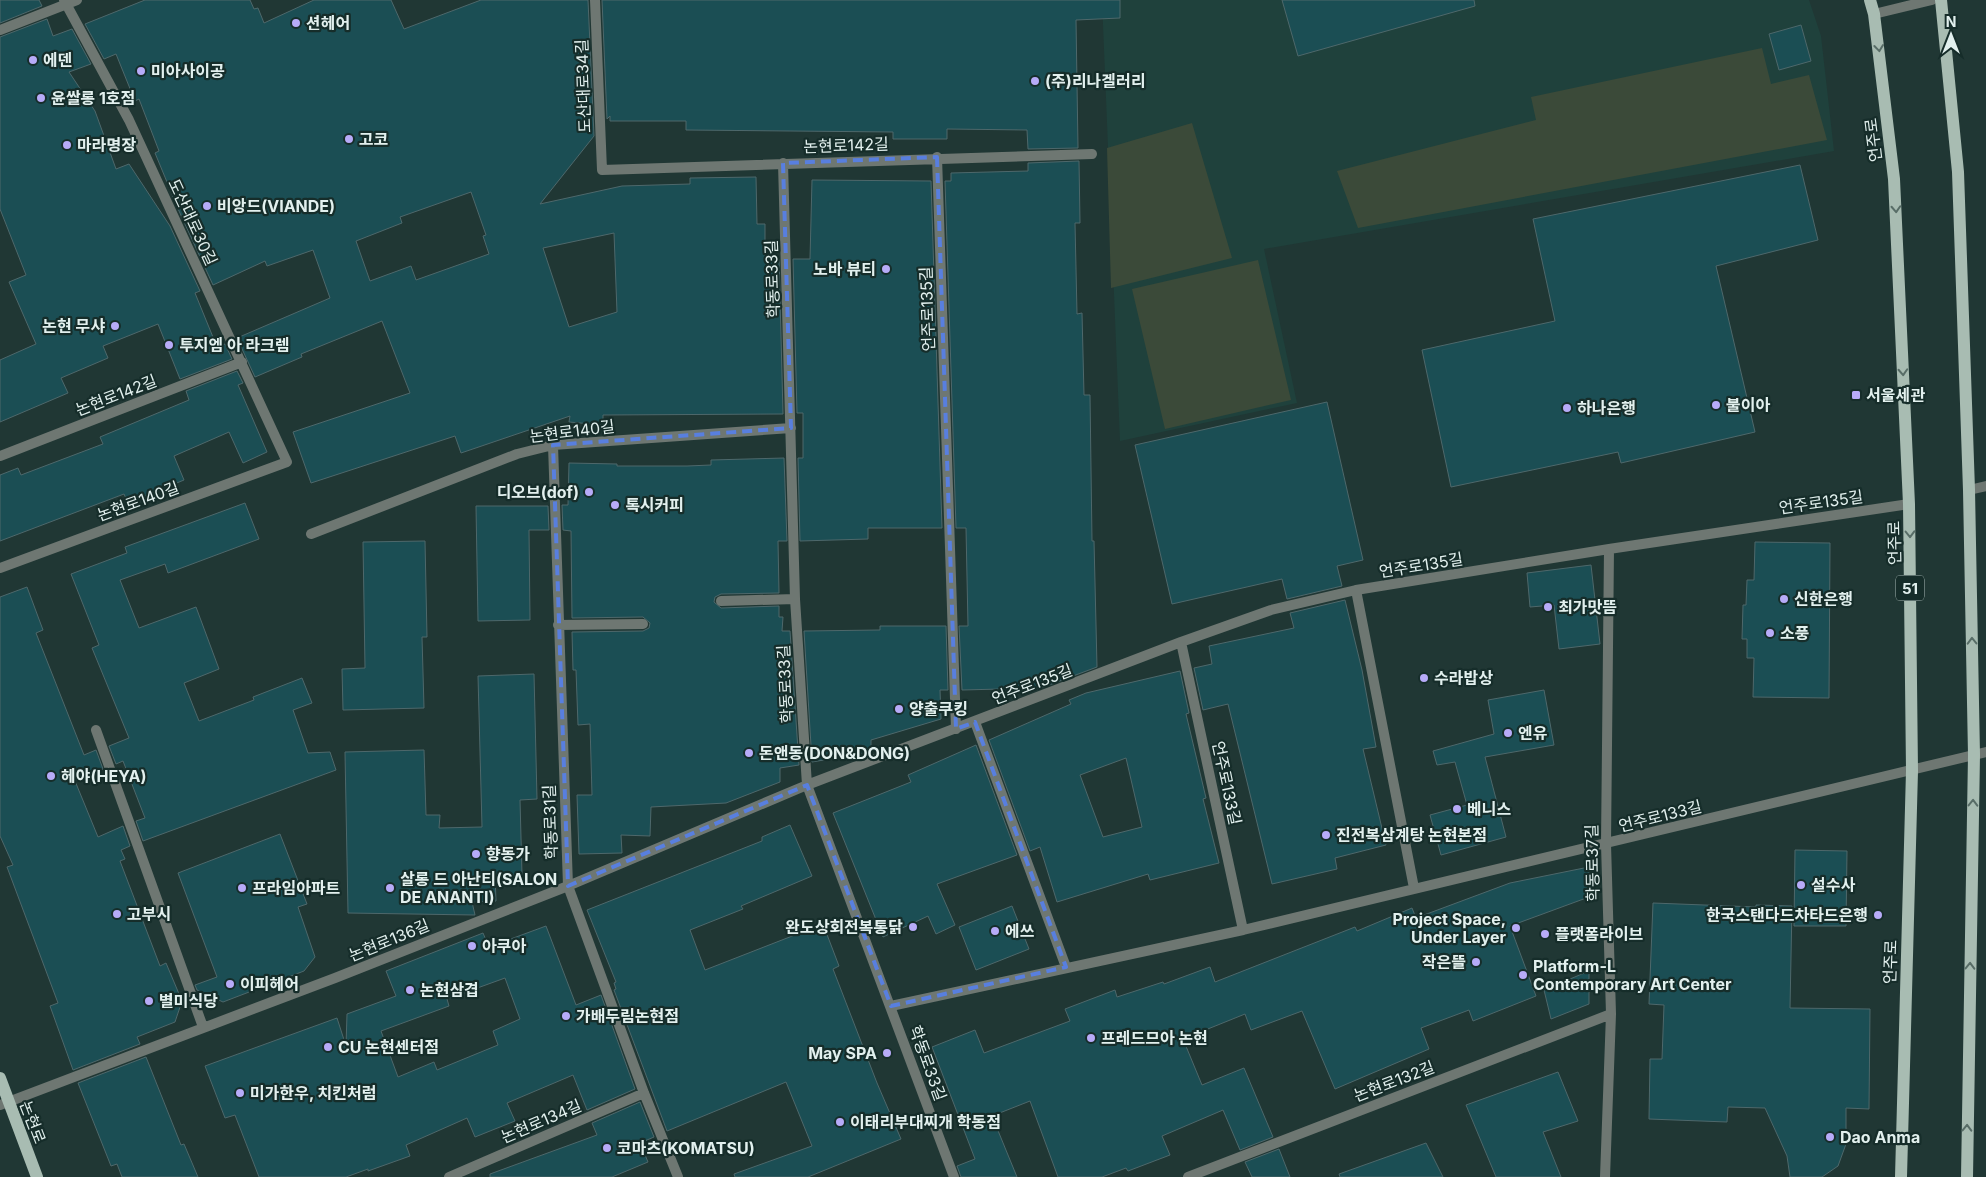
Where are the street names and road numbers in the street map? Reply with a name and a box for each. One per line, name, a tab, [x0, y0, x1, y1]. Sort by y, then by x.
street label: 도산대로34길	[571, 39, 595, 133]
street label: 언주로	[1860, 117, 1886, 163]
street label: 논현로142길	[803, 134, 889, 156]
street label: 도산대로30길	[164, 175, 222, 269]
street label: 학동로33길	[761, 239, 783, 319]
street label: 언주로135길	[916, 266, 938, 352]
street label: 논현로142길	[73, 370, 159, 420]
street label: 논현로140길	[528, 416, 616, 446]
street label: 논현로140길	[94, 477, 182, 525]
street label: 언주로135길	[1778, 486, 1864, 518]
street label: 언주로	[1884, 520, 1904, 565]
street label: 언주로135길	[1377, 548, 1465, 582]
road number: 51	[1896, 576, 1924, 600]
street label: 학동로33길	[773, 644, 797, 724]
street label: 언주로135길	[989, 659, 1075, 709]
street label: 언주로133길	[1208, 739, 1246, 827]
street label: 학동로31길	[539, 784, 561, 860]
street label: 언주로133길	[1616, 796, 1704, 836]
street label: 학동로37길	[1581, 824, 1603, 902]
street label: 논현로136길	[346, 915, 432, 965]
street label: 언주로	[1879, 939, 1901, 984]
street label: 학동로33길	[905, 1023, 951, 1103]
street label: 논현로132길	[1351, 1056, 1437, 1106]
street label: 논현로134길	[498, 1095, 584, 1147]
street label: 논현로	[16, 1098, 50, 1146]

